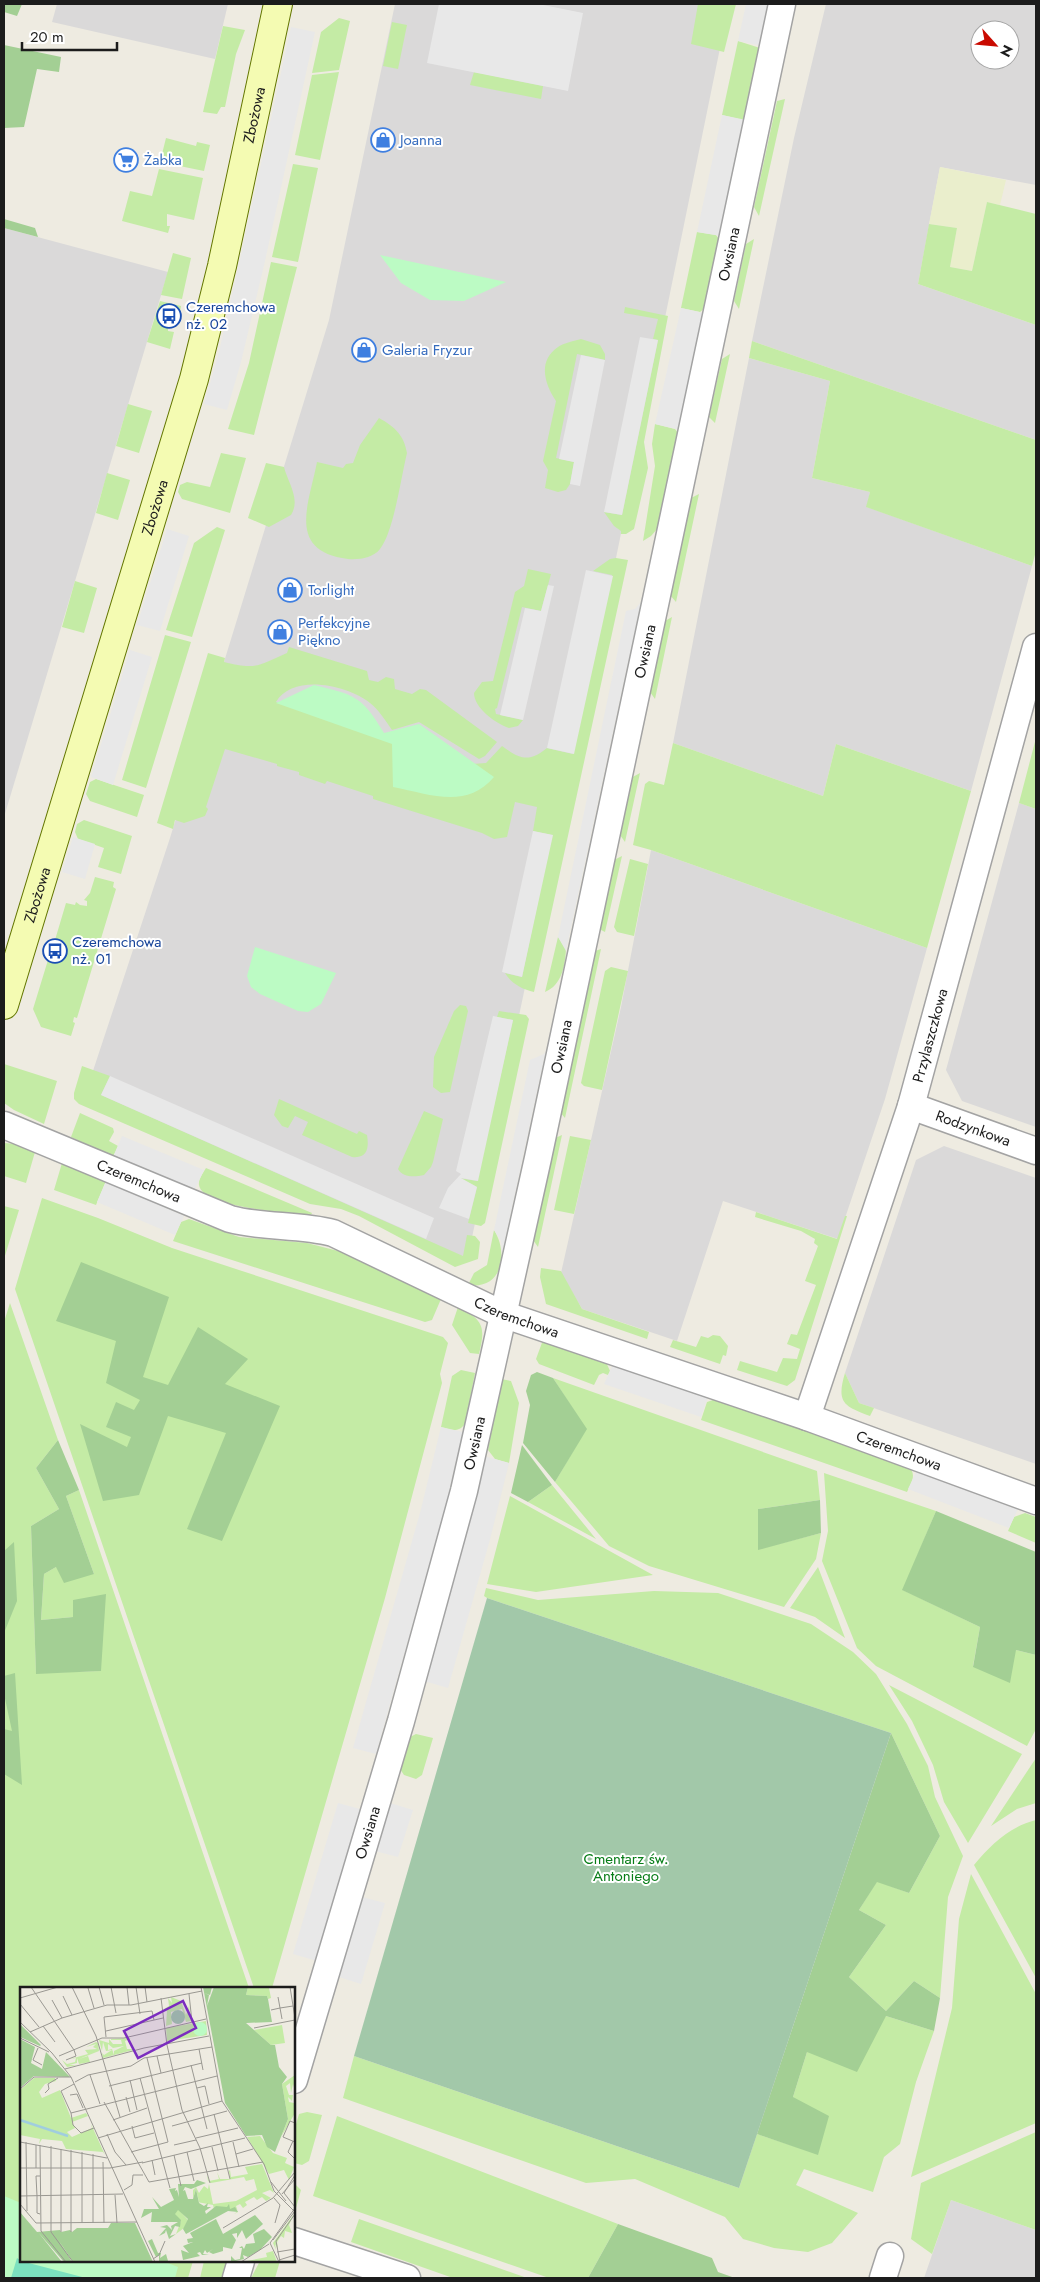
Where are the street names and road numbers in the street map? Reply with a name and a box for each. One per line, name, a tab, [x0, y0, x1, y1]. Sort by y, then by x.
street label: Zbożowa	[238, 85, 271, 145]
street label: Owsiana	[713, 225, 746, 283]
street label: Zbożowa	[136, 477, 174, 538]
street label: Owsiana	[629, 622, 662, 680]
street label: Zbożowa	[19, 864, 56, 926]
street label: Przylaszczkowa	[907, 986, 953, 1085]
street label: Owsiana	[545, 1018, 578, 1076]
street label: Rodzynkowa	[932, 1105, 1014, 1152]
street label: Czeremchowa	[93, 1154, 184, 1208]
street label: Czeremchowa	[470, 1291, 562, 1343]
street label: Owsiana	[458, 1414, 491, 1472]
street label: Czeremchowa	[853, 1425, 945, 1476]
street label: Owsiana	[349, 1803, 386, 1862]

